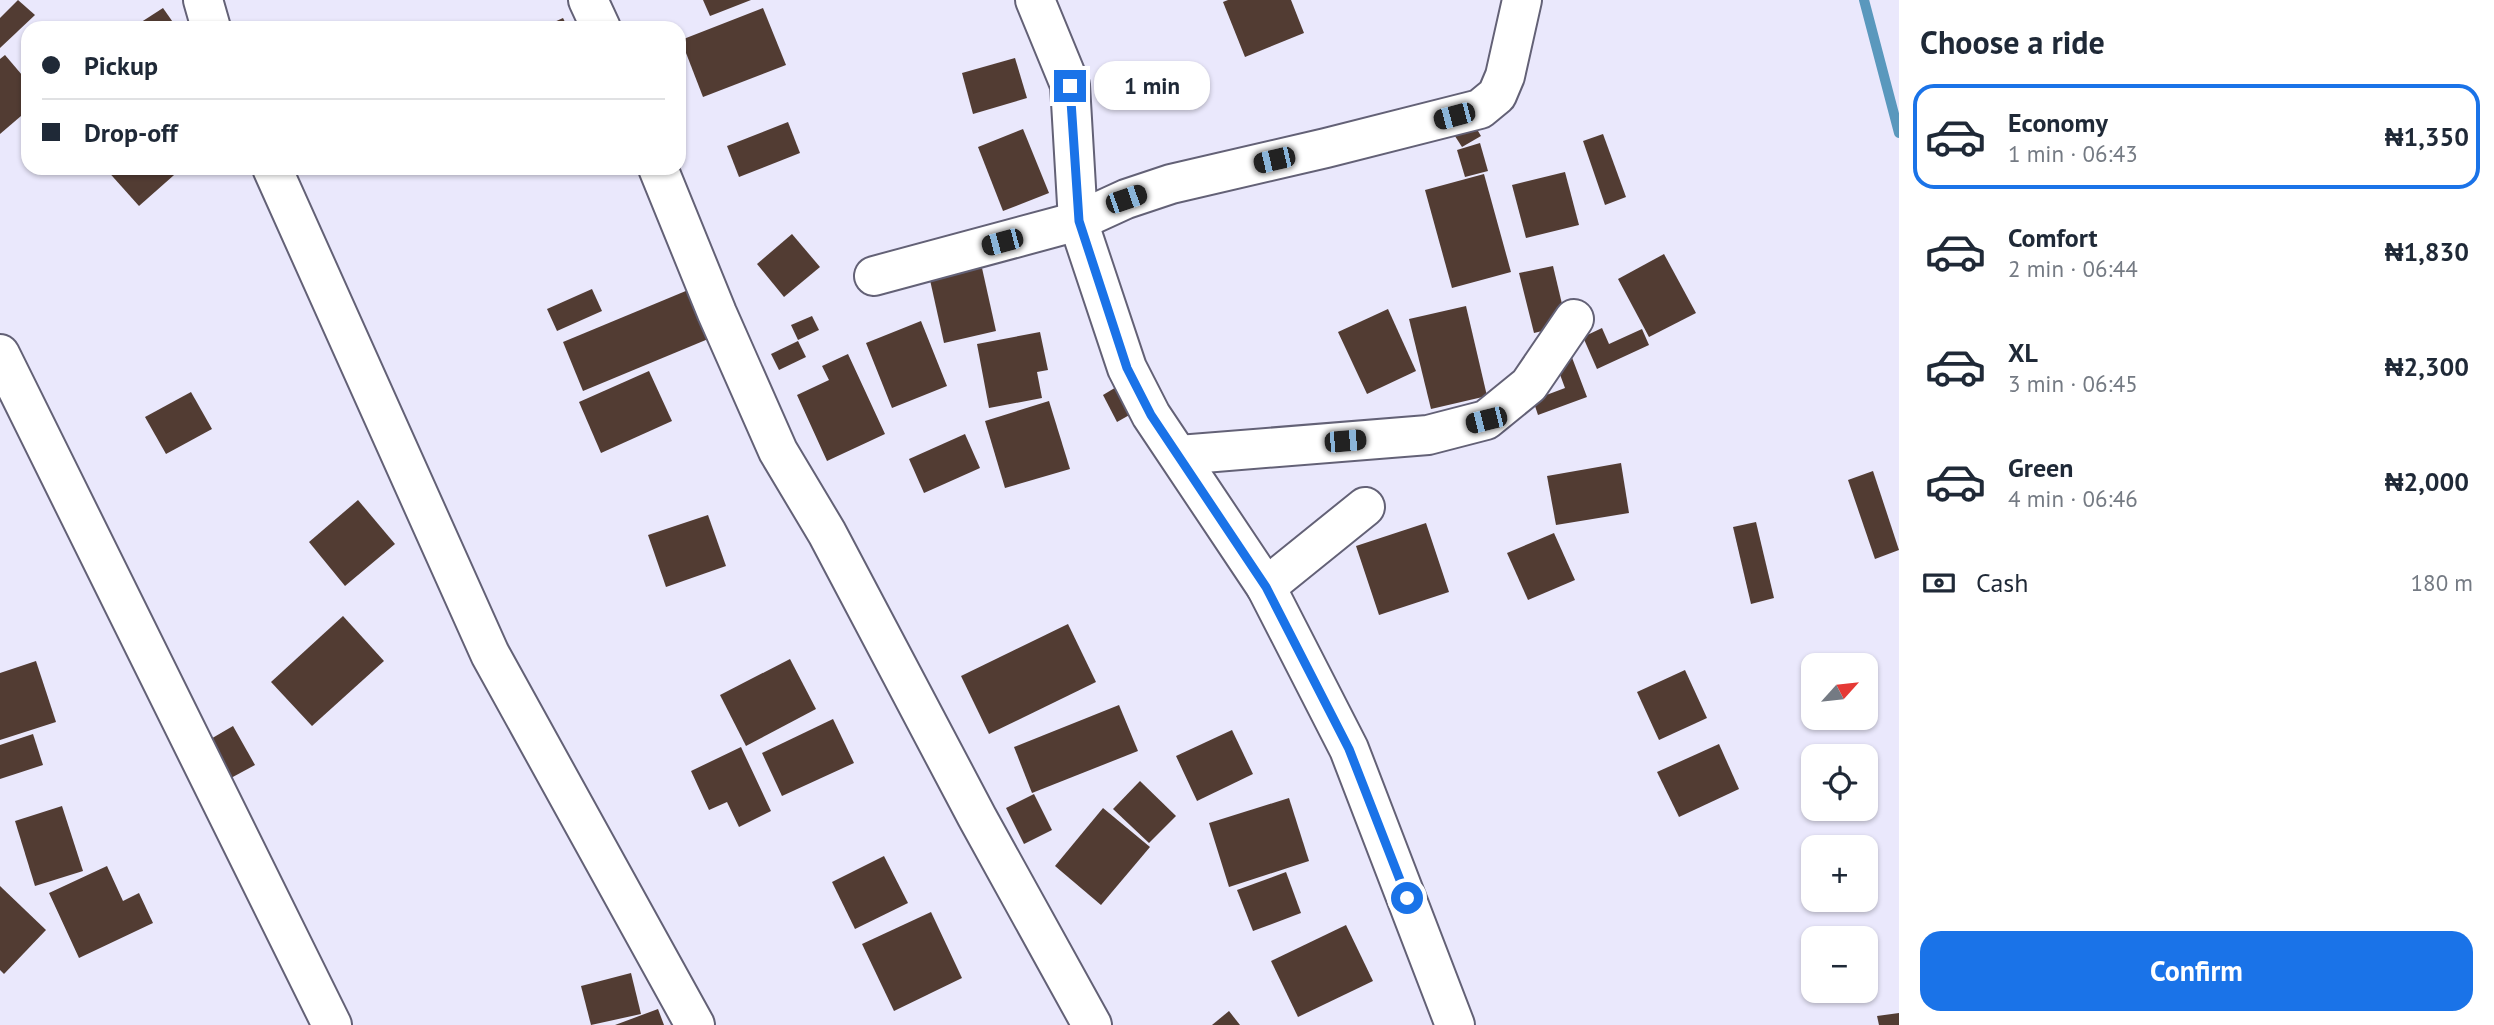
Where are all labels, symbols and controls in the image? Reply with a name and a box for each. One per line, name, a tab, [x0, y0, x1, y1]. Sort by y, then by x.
text: Choose a ride	[1920, 21, 2105, 63]
text: Pickup	[84, 49, 158, 82]
callout: 1 min	[1094, 62, 1210, 110]
route end	[1054, 70, 1086, 102]
text: 1 min	[1124, 71, 1180, 100]
car	[1431, 100, 1478, 132]
icon: car	[1924, 105, 1987, 168]
text: Economy	[2008, 106, 2108, 139]
text: Drop-off	[84, 116, 178, 149]
text: ₦1,350	[2385, 120, 2469, 153]
text: 1 min · 06:43	[2008, 139, 2138, 168]
car	[1252, 145, 1297, 175]
car	[1103, 182, 1150, 216]
icon: car	[1924, 220, 1987, 283]
text: Comfort	[2008, 221, 2098, 254]
car	[979, 226, 1026, 258]
text: ₦1,830	[2385, 235, 2469, 268]
text: 2 min · 06:44	[2008, 254, 2138, 283]
icon: car	[1924, 335, 1987, 398]
text: XL	[2008, 336, 2038, 369]
text: ₦2,300	[2385, 350, 2469, 383]
text: 3 min · 06:45	[2008, 369, 2138, 398]
car	[1464, 405, 1509, 435]
car	[1324, 429, 1367, 453]
icon: car	[1924, 450, 1987, 513]
text: Green	[2008, 451, 2073, 484]
text: ₦2,000	[2385, 465, 2469, 498]
text: 4 min · 06:46	[2008, 484, 2138, 513]
icon: cash	[1920, 564, 1958, 602]
text: Cash	[1976, 566, 2028, 599]
text: 180 m	[2411, 568, 2473, 597]
north arrow	[1801, 653, 1878, 730]
map controls	[1801, 653, 1878, 1003]
button: locate	[1801, 744, 1878, 821]
button: +	[1801, 835, 1878, 912]
route start	[1391, 882, 1423, 914]
button: −	[1801, 926, 1878, 1003]
button: Confirm	[1920, 931, 2473, 1011]

